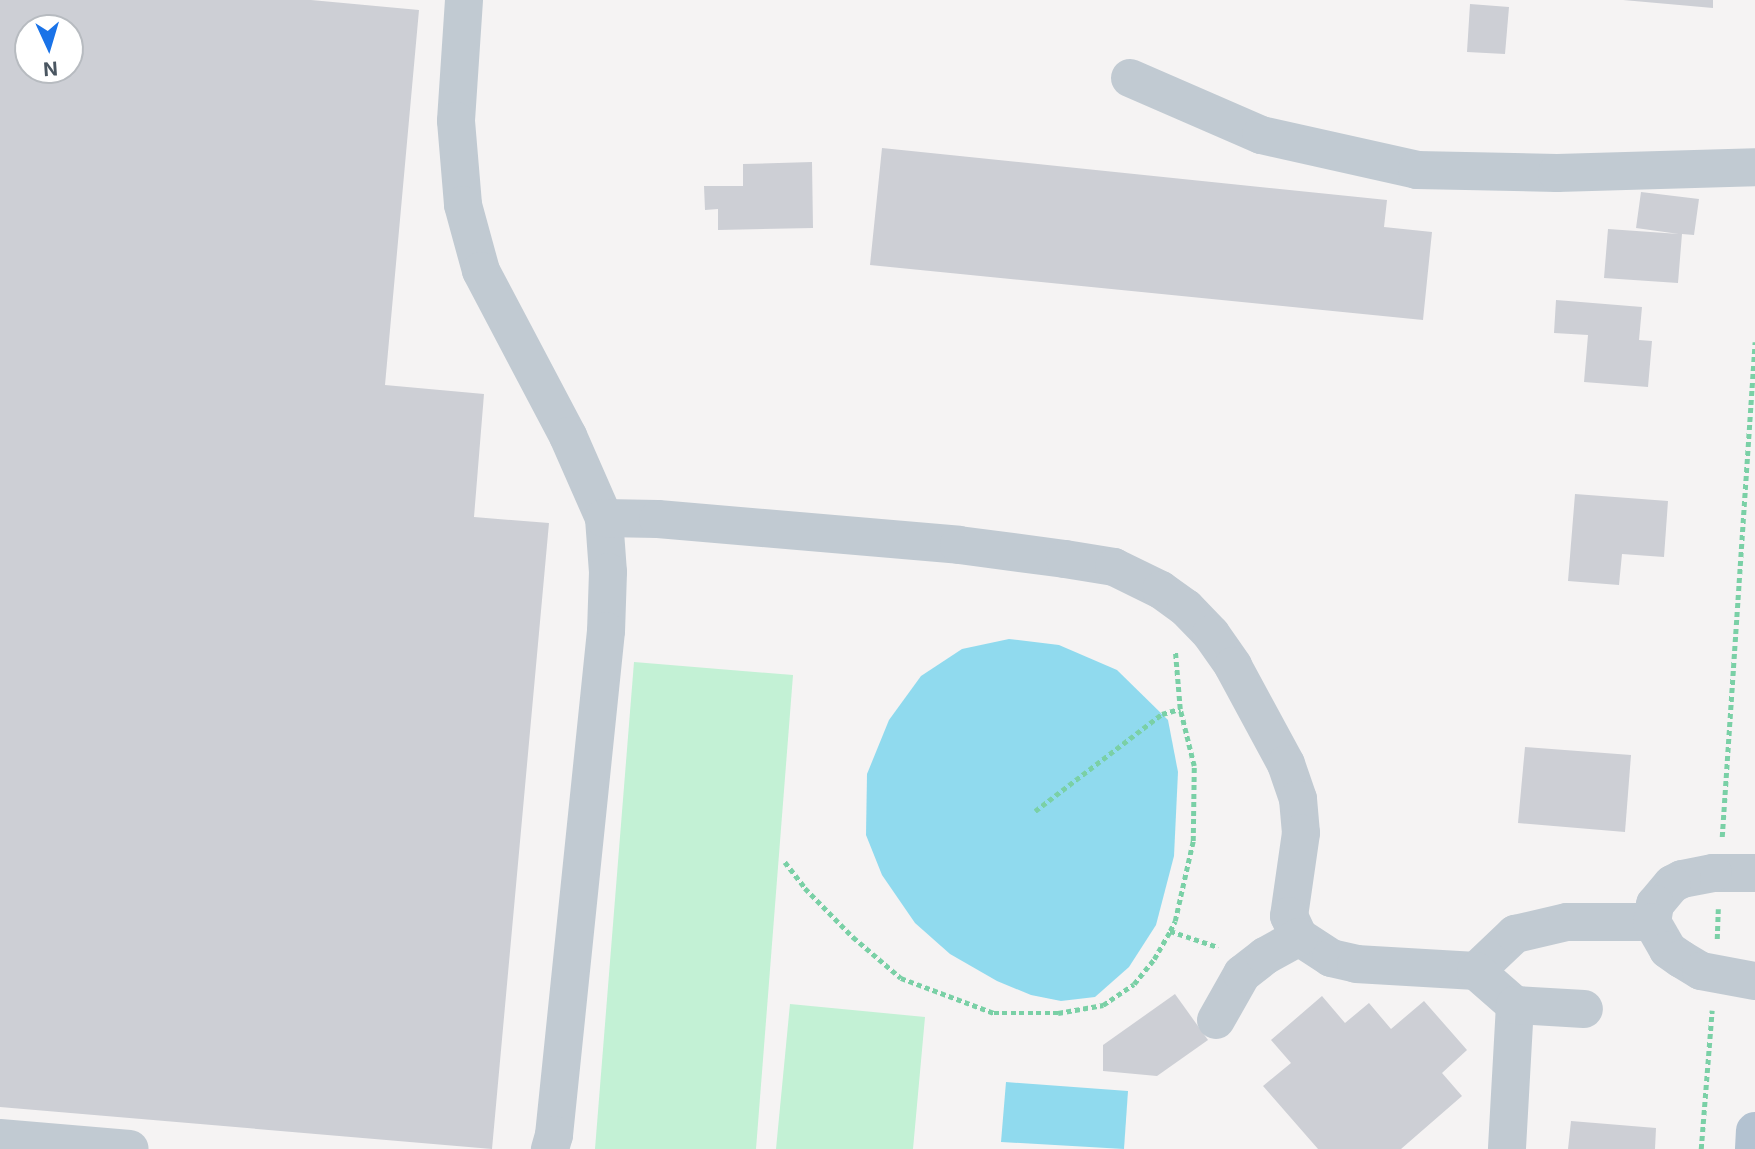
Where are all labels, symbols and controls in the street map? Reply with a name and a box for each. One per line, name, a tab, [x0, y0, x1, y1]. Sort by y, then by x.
north arrow	[14, 14, 84, 84]
text: N	[42, 56, 58, 80]

